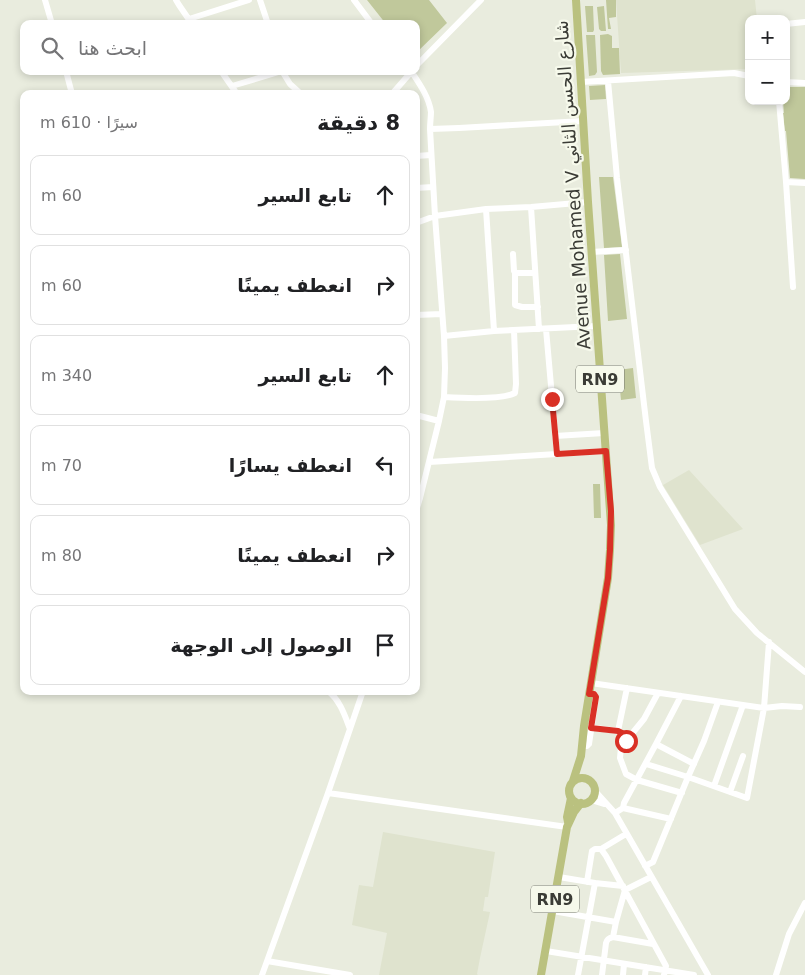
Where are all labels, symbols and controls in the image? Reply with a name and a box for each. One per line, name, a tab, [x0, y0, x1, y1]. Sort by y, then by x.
map controls	[745, 15, 790, 105]
button: +	[745, 15, 790, 60]
search box	[20, 20, 420, 75]
street label: Avenue Mohamed V شارع الحسن الثاني	[551, 20, 595, 350]
icon: search	[38, 34, 66, 62]
text: ابحث هنا	[78, 37, 147, 59]
button: −	[745, 60, 790, 105]
text: 8 دقيقة	[317, 111, 400, 135]
text: سيرًا · 610 m	[40, 113, 138, 132]
icon: ahead	[371, 181, 399, 209]
text: تابع السير	[258, 184, 352, 206]
text: 60 m	[41, 186, 82, 205]
icon: right	[371, 271, 399, 299]
text: انعطف يمينًا	[237, 274, 352, 296]
text: 60 m	[41, 276, 82, 295]
icon: ahead	[371, 361, 399, 389]
text: تابع السير	[258, 364, 352, 386]
text: 340 m	[41, 366, 92, 385]
road number: RN9	[576, 366, 624, 392]
route end	[541, 388, 564, 411]
icon: left	[371, 451, 399, 479]
text: انعطف يسارًا	[229, 454, 352, 476]
text: 70 m	[41, 456, 82, 475]
icon: right	[371, 541, 399, 569]
text: انعطف يمينًا	[237, 544, 352, 566]
text: 80 m	[41, 546, 82, 565]
icon: arrive	[371, 631, 399, 659]
text: الوصول إلى الوجهة	[170, 634, 352, 656]
route start	[615, 730, 638, 753]
road number: RN9	[531, 886, 579, 912]

